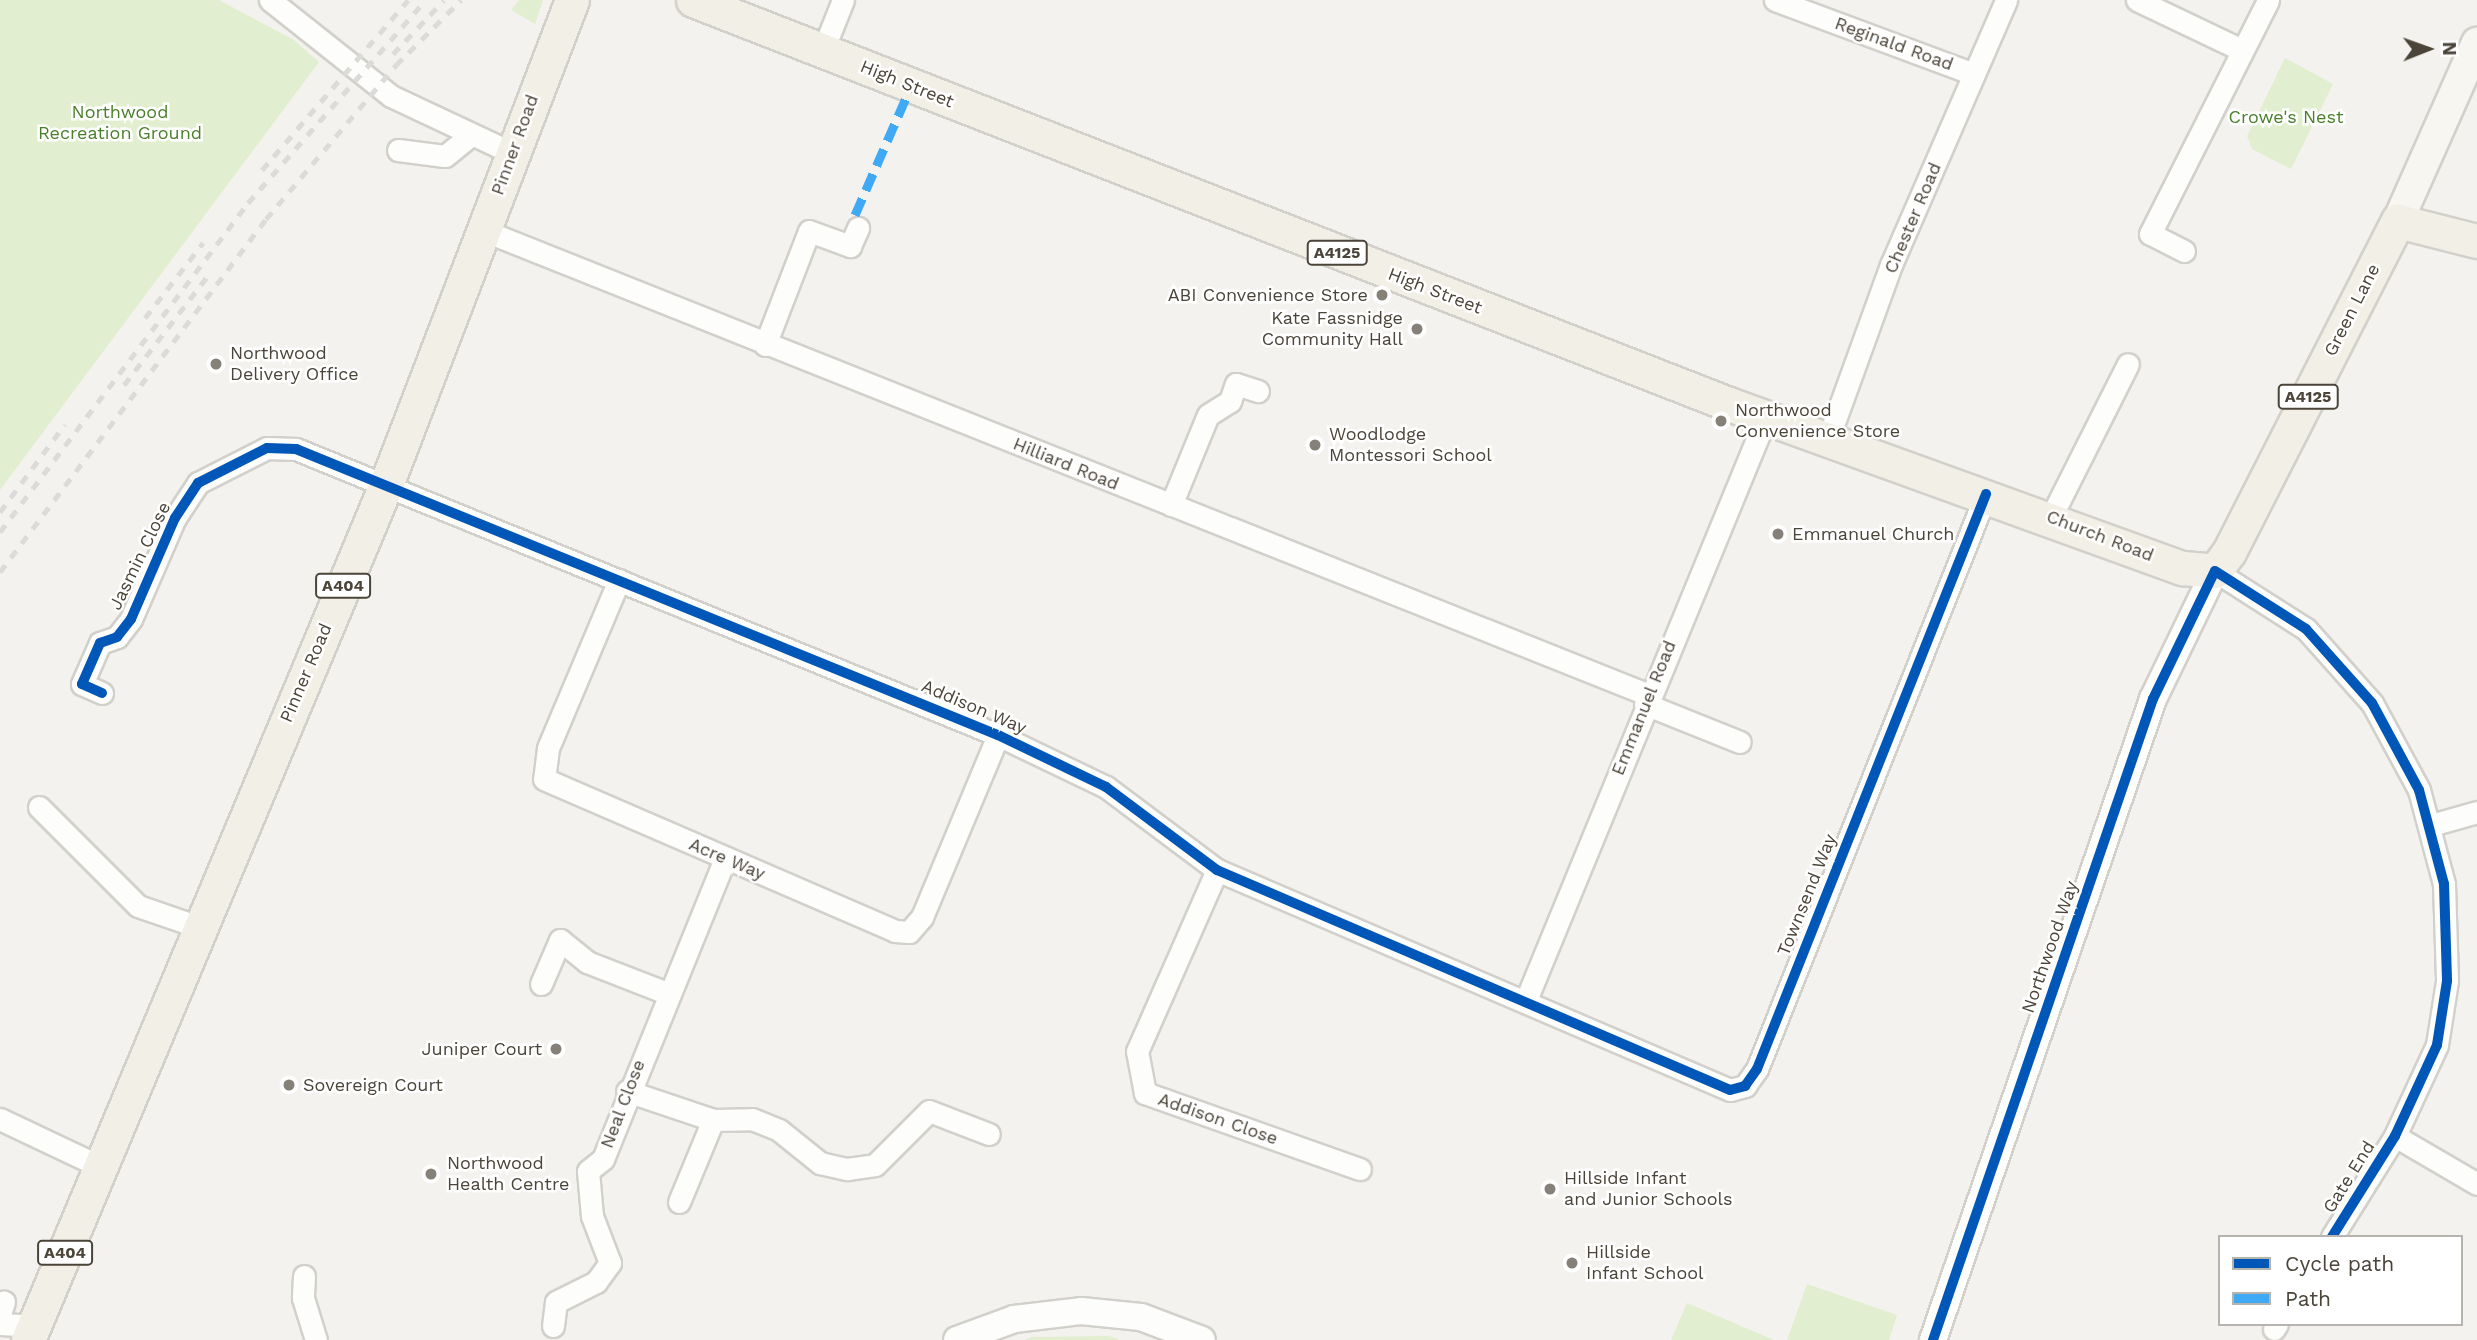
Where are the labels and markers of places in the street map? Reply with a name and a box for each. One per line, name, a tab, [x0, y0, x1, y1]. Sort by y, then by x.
place label: ABI Convenience Store	[1168, 284, 1368, 306]
marker: ABI Convenience Store	[1374, 287, 1390, 303]
place label: Kate Fassnidge Community Hall	[1261, 308, 1403, 350]
marker: Kate Fassnidge Community Hall	[1409, 321, 1425, 337]
place label: Northwood Delivery Office	[230, 343, 359, 386]
marker: Northwood Delivery Office	[208, 356, 224, 372]
place label: Northwood Convenience Store	[1735, 400, 1900, 442]
marker: Northwood Convenience Store	[1713, 413, 1729, 429]
place label: Woodlodge Montessori School	[1329, 424, 1492, 466]
marker: Woodlodge Montessori School	[1307, 437, 1323, 453]
place label: Emmanuel Church	[1792, 523, 1955, 545]
marker: Emmanuel Church	[1770, 526, 1786, 542]
place label: Juniper Court	[421, 1038, 542, 1060]
marker: Juniper Court	[548, 1041, 564, 1057]
place label: Sovereign Court	[303, 1074, 443, 1096]
marker: Sovereign Court	[281, 1077, 297, 1093]
place label: Northwood Health Centre	[447, 1153, 569, 1196]
marker: Northwood Health Centre	[421, 1164, 441, 1184]
place label: Hillside Infant and Junior Schools	[1564, 1168, 1733, 1210]
marker: Hillside Infant and Junior Schools	[1542, 1181, 1558, 1197]
place label: Hillside Infant School	[1586, 1242, 1704, 1284]
marker: Hillside Infant School	[1564, 1255, 1580, 1271]

